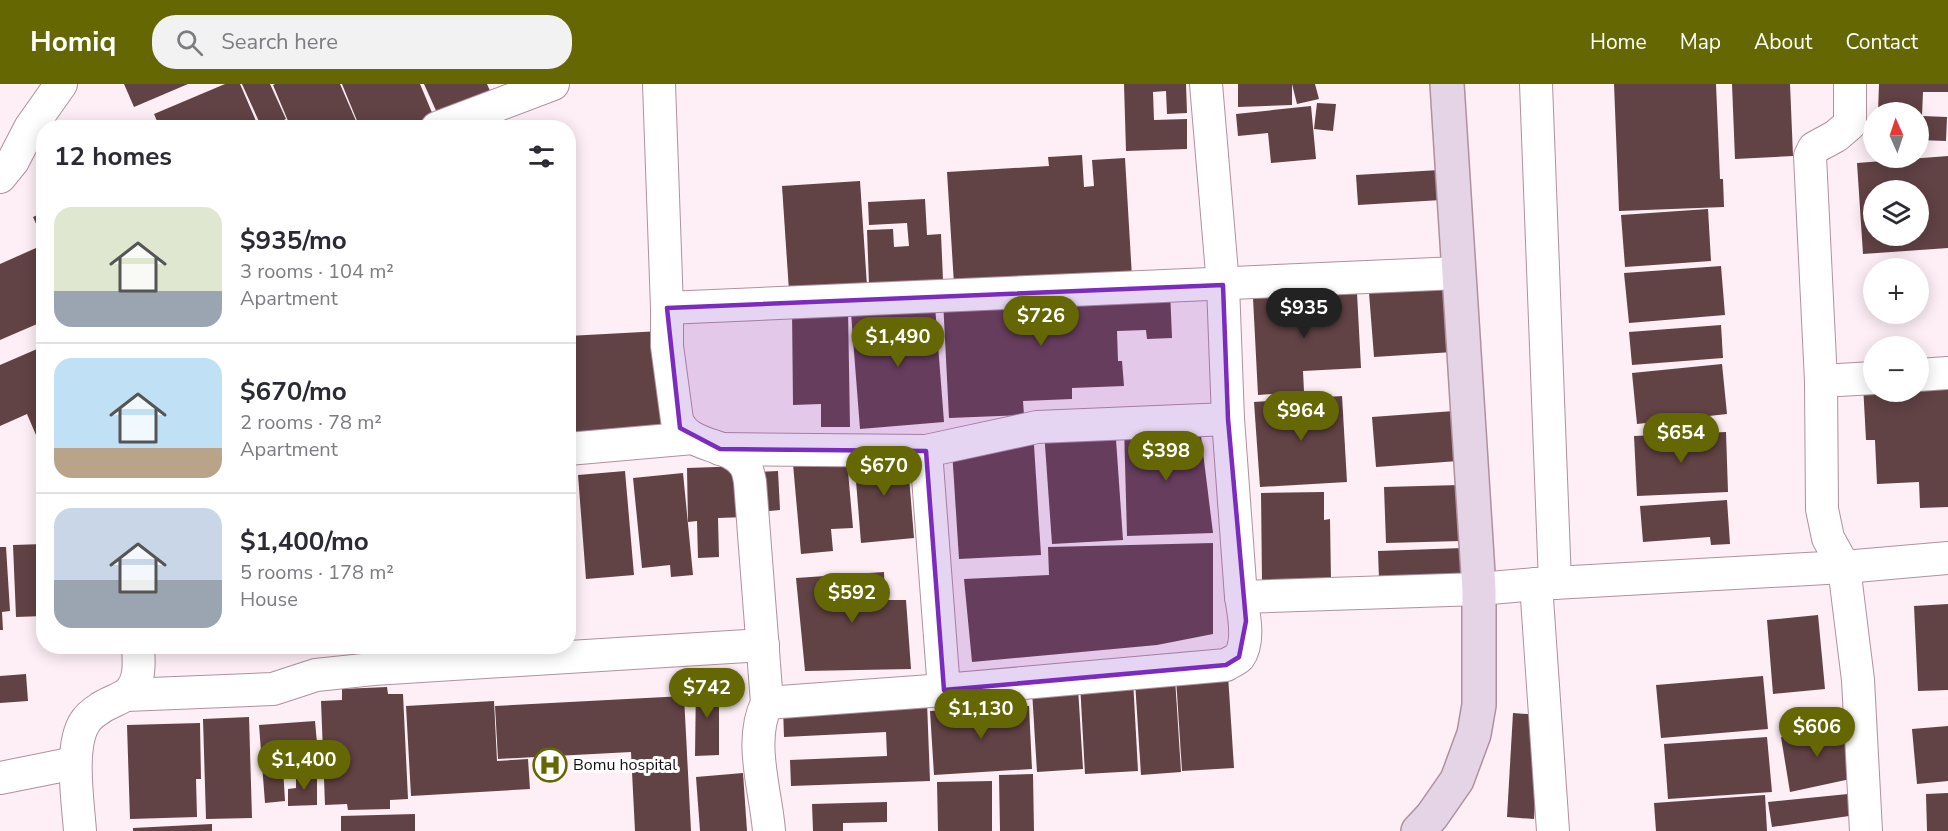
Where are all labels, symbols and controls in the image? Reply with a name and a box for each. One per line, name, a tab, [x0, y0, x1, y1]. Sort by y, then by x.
search box	[152, 15, 572, 69]
text: Homiq	[30, 23, 116, 61]
icon: search	[173, 26, 206, 59]
text: Search here	[221, 27, 338, 57]
text: Home	[1590, 28, 1647, 56]
text: Map	[1680, 28, 1721, 56]
text: About	[1754, 28, 1812, 56]
text: Contact	[1845, 28, 1918, 56]
north arrow	[1863, 102, 1929, 168]
map controls	[1863, 102, 1929, 402]
text: 12 homes	[54, 139, 172, 174]
icon: filters	[525, 140, 558, 173]
button: layers	[1863, 180, 1929, 246]
text: $935/mo	[240, 223, 347, 258]
icon: home	[102, 231, 174, 303]
text: 3 rooms · 104 m²	[240, 258, 394, 285]
button: +	[1863, 258, 1929, 324]
text: Apartment	[240, 285, 338, 312]
pin: $935	[1268, 288, 1340, 339]
text: $935	[1280, 294, 1328, 321]
pin: $726	[1005, 296, 1077, 347]
text: $726	[1017, 302, 1065, 329]
pin: $1,490	[849, 317, 947, 368]
text: $1,490	[866, 323, 930, 350]
button: −	[1863, 336, 1929, 402]
text: $670/mo	[240, 374, 347, 409]
icon: home	[102, 382, 174, 454]
pin: $964	[1265, 391, 1337, 442]
text: $964	[1277, 397, 1325, 424]
text: 2 rooms · 78 m²	[240, 409, 382, 436]
pin: $654	[1645, 413, 1717, 464]
text: $654	[1657, 419, 1705, 446]
pin: $398	[1130, 431, 1202, 482]
text: Apartment	[240, 436, 338, 463]
text: $398	[1142, 437, 1190, 464]
pin: $670	[848, 446, 920, 497]
text: $670	[860, 452, 908, 479]
text: $1,400/mo	[240, 524, 369, 559]
icon: home	[102, 532, 174, 604]
text: 5 rooms · 178 m²	[240, 559, 394, 586]
pin: $592	[816, 573, 888, 624]
text: $592	[828, 579, 876, 606]
text: House	[240, 586, 298, 613]
pin: $742	[671, 668, 743, 719]
text: $742	[683, 674, 731, 701]
pin: $1,130	[932, 689, 1030, 740]
text: $1,130	[949, 695, 1013, 722]
pin: $606	[1781, 707, 1853, 758]
text: $606	[1793, 713, 1841, 740]
pin: $1,400	[255, 740, 353, 791]
text: $1,400	[272, 746, 336, 773]
hospital icon: Bomu hospital	[532, 747, 568, 783]
place label: Bomu hospital	[573, 754, 677, 776]

